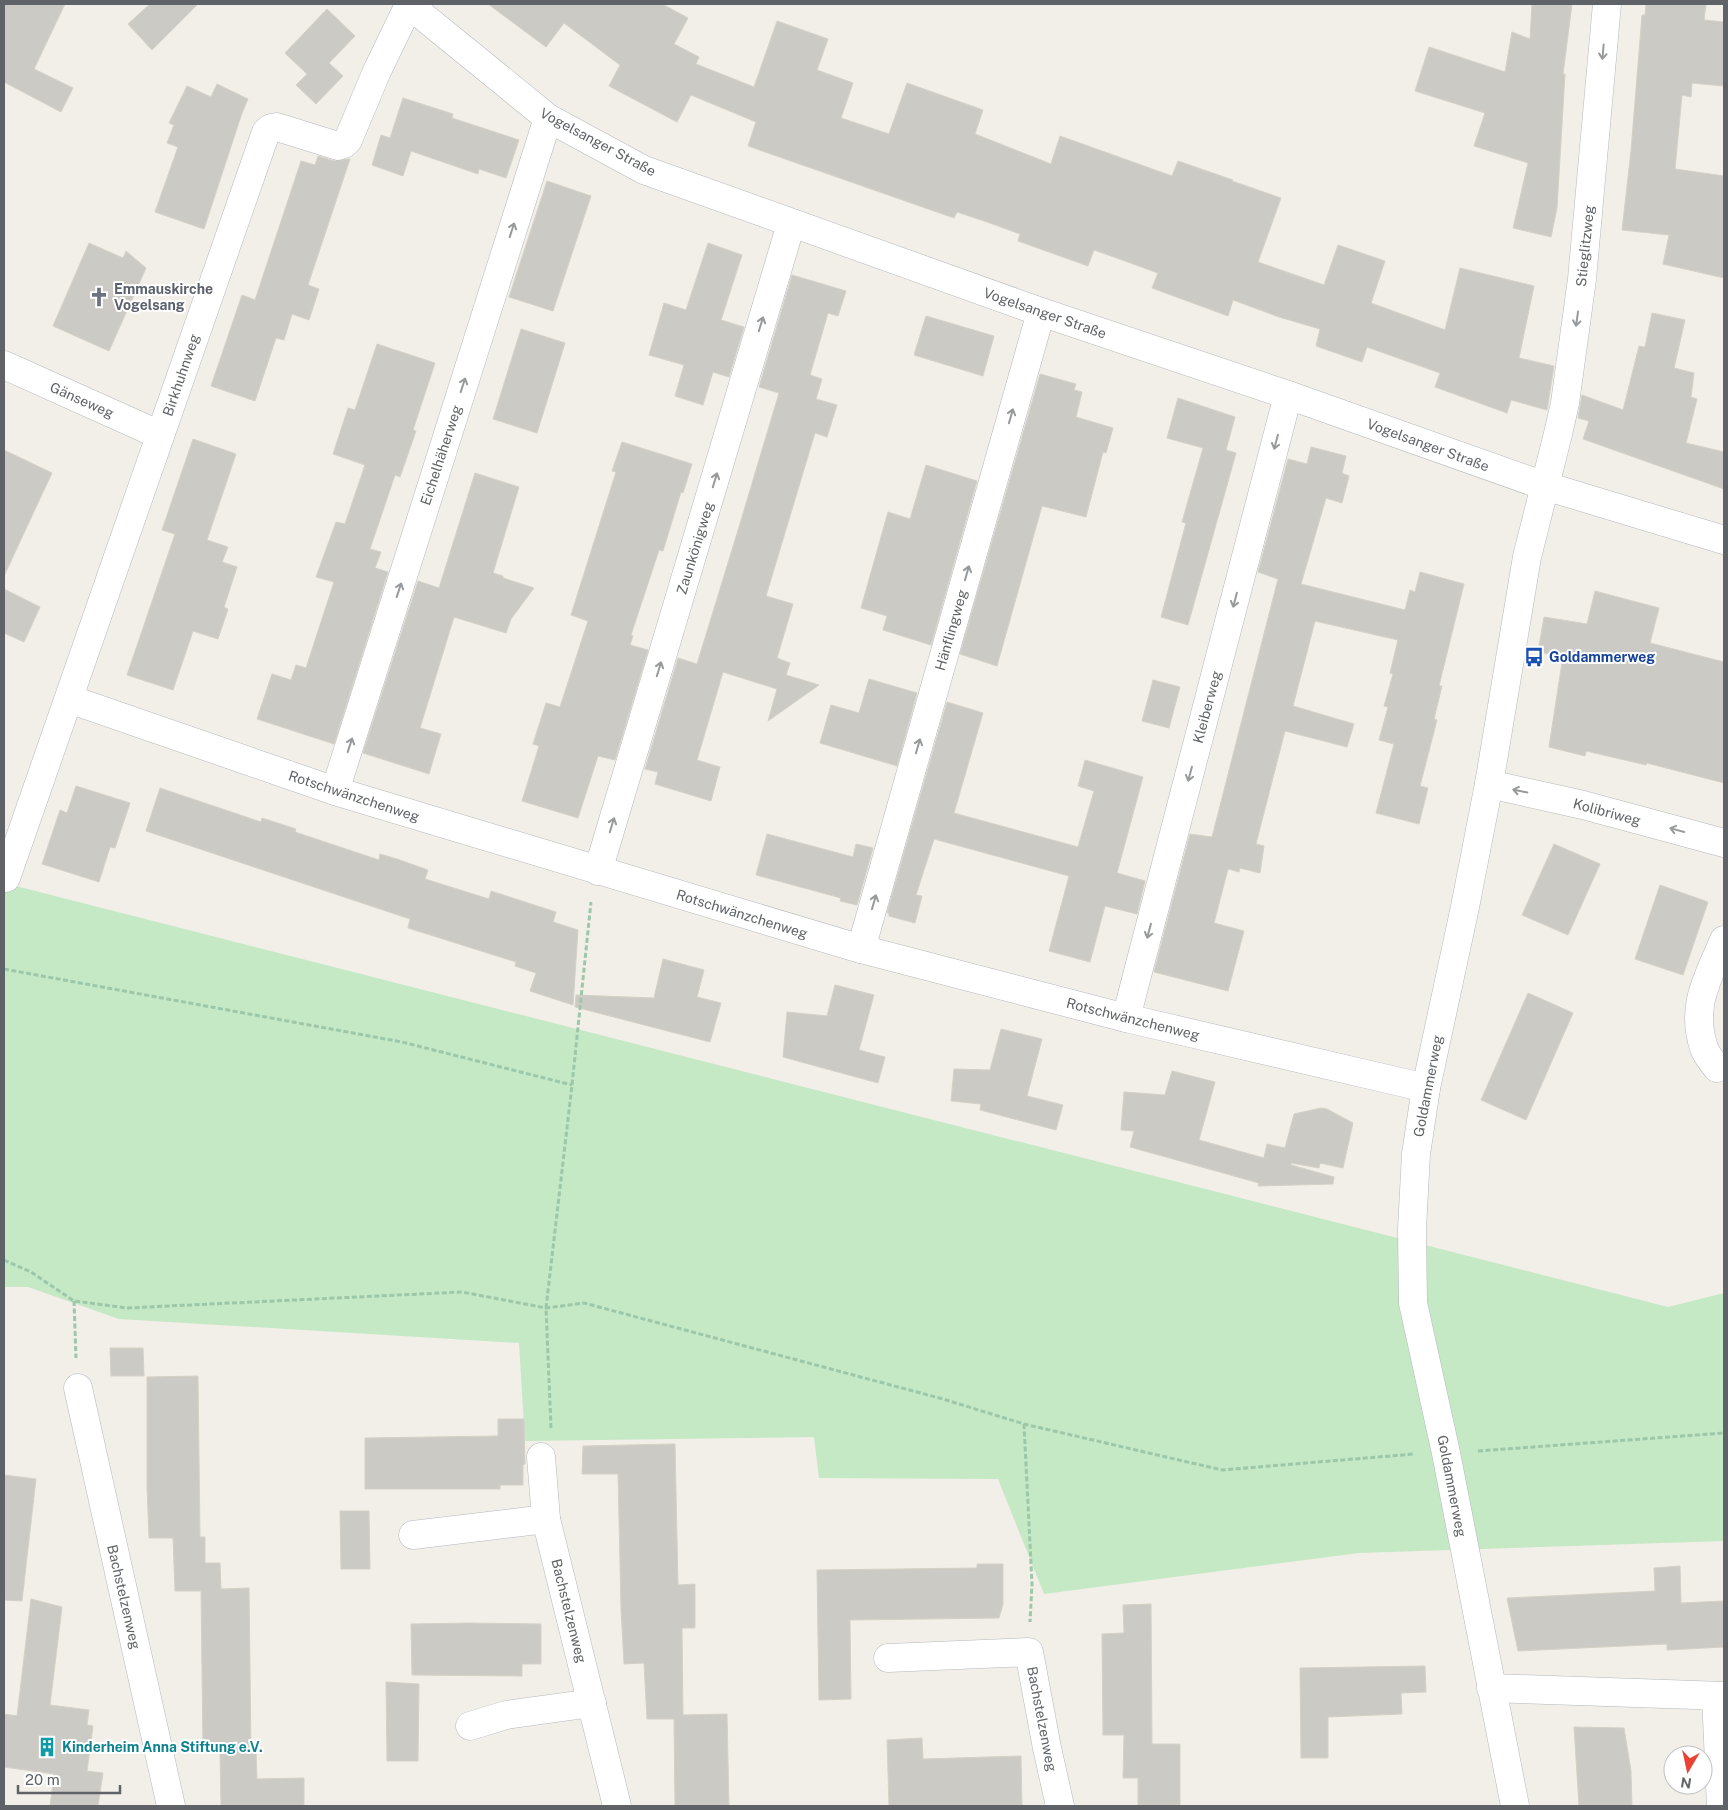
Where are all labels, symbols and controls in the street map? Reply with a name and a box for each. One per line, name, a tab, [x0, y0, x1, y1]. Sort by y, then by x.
one-way arrow	[1598, 44, 1607, 60]
street label: Vogelsanger Straße	[537, 105, 659, 179]
street label: Stieglitzweg	[1573, 204, 1597, 287]
one-way arrow	[508, 222, 518, 238]
place label: Emmauskirche Vogelsang	[114, 281, 213, 313]
street label: Vogelsanger Straße	[981, 284, 1109, 342]
church icon: Emmauskirche Vogelsang	[88, 286, 110, 308]
one-way arrow	[1571, 310, 1581, 326]
one-way arrow	[757, 316, 767, 332]
street label: Birkhuhnweg	[159, 332, 203, 418]
one-way arrow	[459, 377, 469, 393]
street label: Gänseweg	[48, 379, 117, 421]
street label: Eichelhäherweg	[417, 403, 465, 507]
one-way arrow	[1007, 409, 1017, 425]
street label: Vogelsanger Straße	[1365, 415, 1491, 475]
one-way arrow	[1271, 434, 1280, 450]
one-way arrow	[710, 472, 720, 488]
street label: Zaunkönigweg	[673, 499, 717, 596]
one-way arrow	[963, 565, 972, 581]
one-way arrow	[394, 582, 404, 598]
street label: Hänflingweg	[932, 587, 970, 672]
one-way arrow	[1230, 591, 1239, 607]
bus stop icon: Goldammerweg	[1523, 646, 1545, 668]
place label: Goldammerweg	[1549, 649, 1655, 665]
one-way arrow	[654, 661, 664, 677]
street label: Kleiberweg	[1190, 669, 1224, 745]
one-way arrow	[345, 737, 355, 753]
one-way arrow	[914, 738, 923, 754]
one-way arrow	[1185, 765, 1194, 781]
street label: Rotschwänzchenweg	[287, 767, 422, 825]
one-way arrow	[1512, 786, 1528, 795]
street label: Kolibriweg	[1571, 795, 1643, 829]
one-way arrow	[608, 817, 618, 833]
one-way arrow	[1670, 825, 1686, 835]
street label: Rotschwänzchenweg	[674, 886, 810, 942]
one-way arrow	[870, 895, 879, 911]
one-way arrow	[1144, 923, 1153, 939]
street label: Rotschwänzchenweg	[1065, 995, 1202, 1043]
street label: Goldammerweg	[1410, 1033, 1446, 1138]
street label: Goldammerweg	[1434, 1434, 1470, 1539]
street label: Bachstelzenweg	[104, 1543, 144, 1651]
street label: Bachstelzenweg	[548, 1557, 590, 1665]
street label: Bachstelzenweg	[1024, 1665, 1060, 1773]
building icon: Kinderheim Anna Stiftung e.V.	[36, 1736, 58, 1758]
place label: Kinderheim Anna Stiftung e.V.	[62, 1739, 263, 1755]
north arrow	[1663, 1745, 1713, 1795]
scale bar	[18, 1762, 120, 1794]
text: 20 m	[25, 1771, 60, 1788]
text: N	[1679, 1774, 1693, 1792]

